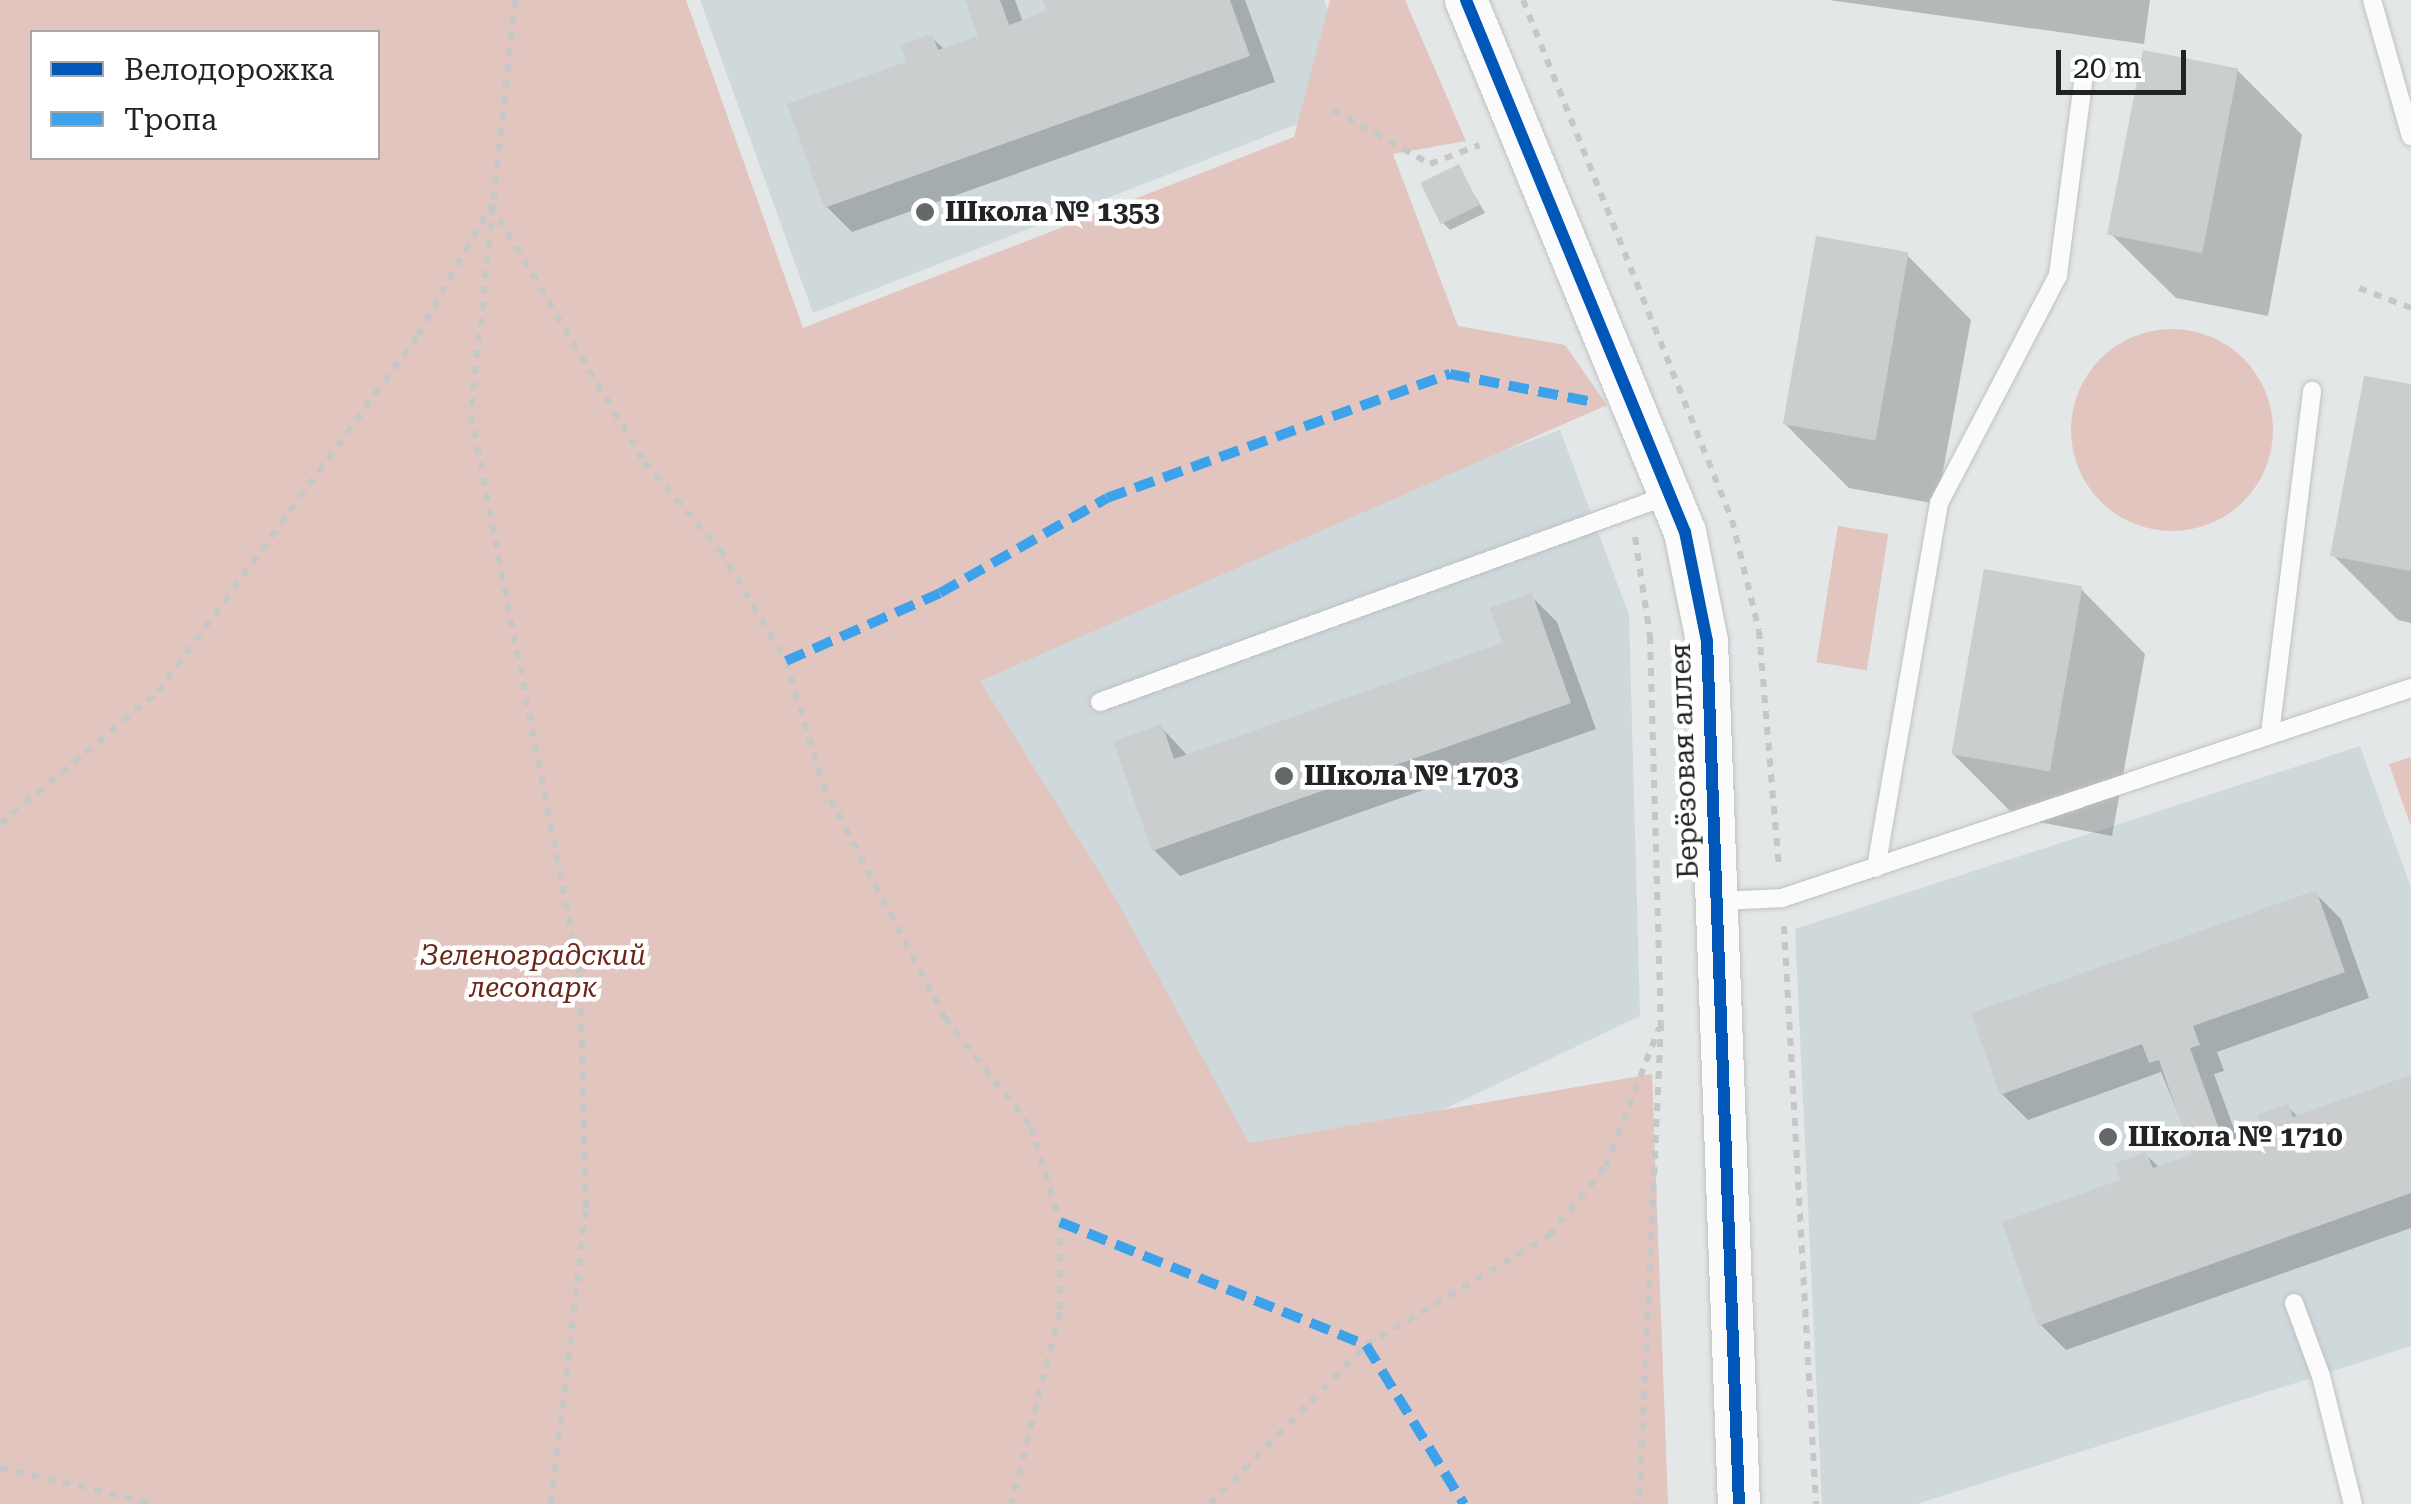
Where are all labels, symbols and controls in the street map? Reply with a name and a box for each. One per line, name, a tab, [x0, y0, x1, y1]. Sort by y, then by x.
legend	[30, 30, 380, 160]
scale bar	[2061, 30, 2191, 92]
text: 20 m	[2073, 50, 2142, 85]
text: Велодорожка	[124, 52, 334, 87]
text: Тропа	[124, 102, 217, 137]
place label: Школа № 1353	[945, 195, 1160, 229]
marker: Школа № 1353	[914, 201, 936, 223]
street label: Берёзовая аллея	[1664, 643, 1706, 879]
place label: Школа № 1703	[1304, 759, 1519, 793]
marker: Школа № 1703	[1273, 765, 1295, 787]
park label: Зеленоградский лесопарк	[420, 939, 646, 1005]
place label: Школа № 1710	[2128, 1120, 2343, 1154]
marker: Школа № 1710	[2097, 1126, 2119, 1148]

